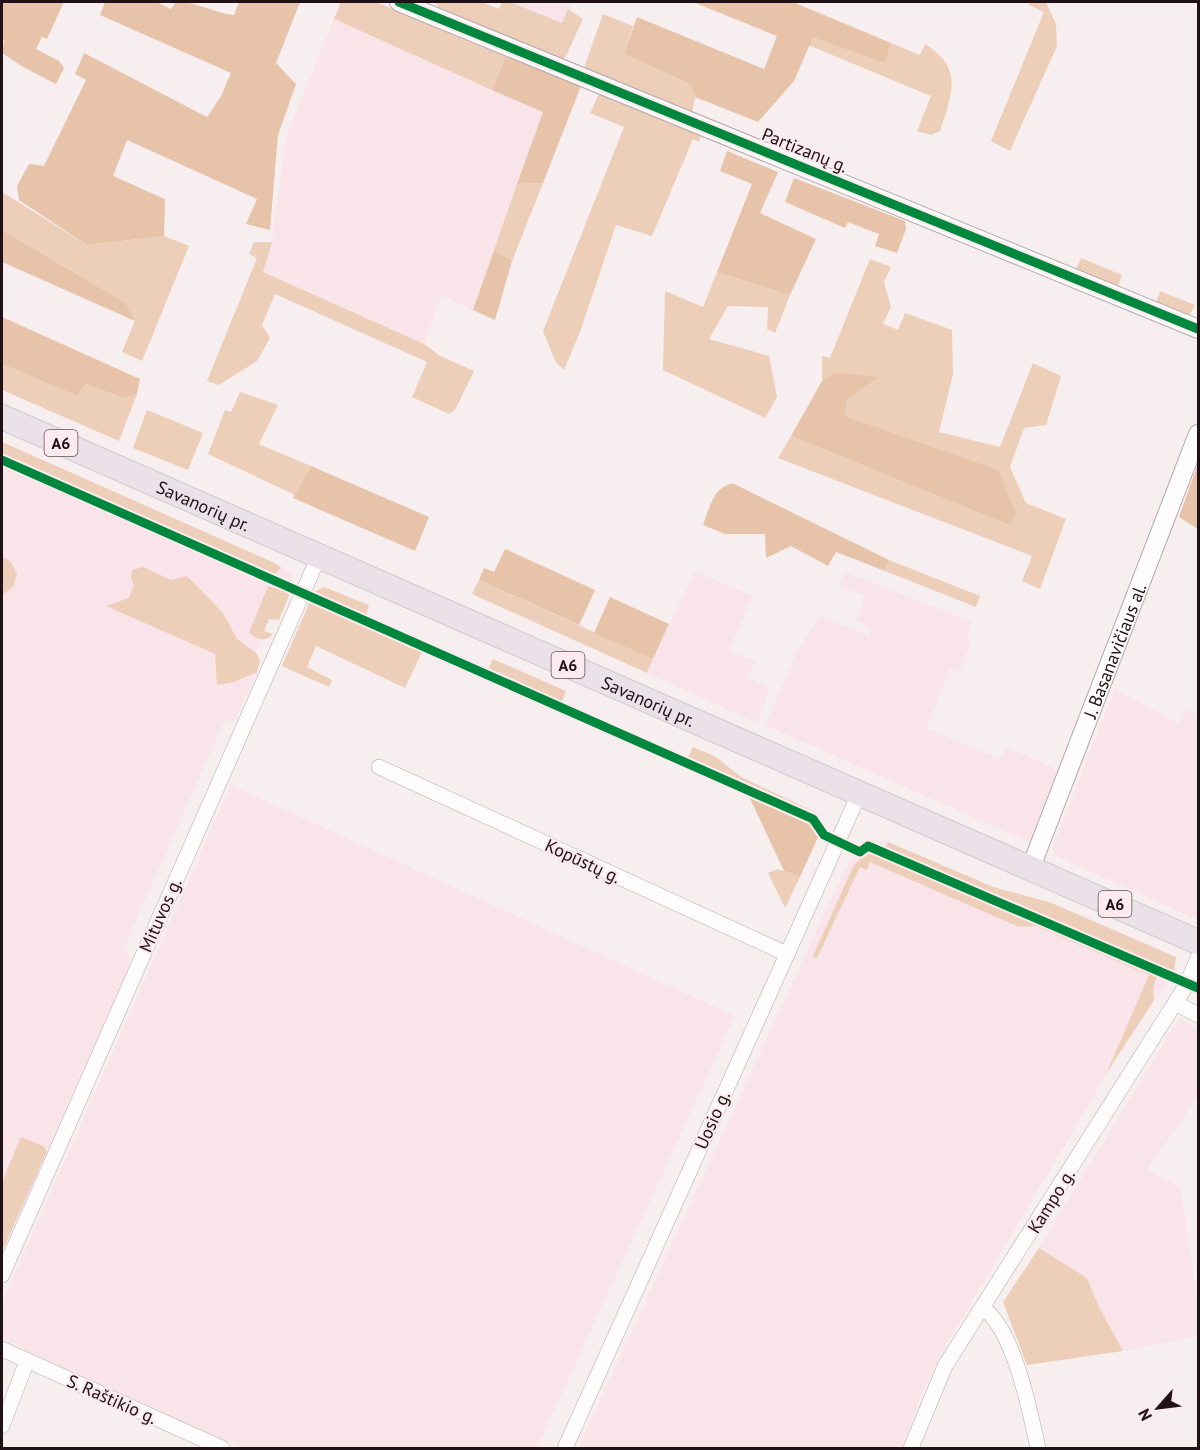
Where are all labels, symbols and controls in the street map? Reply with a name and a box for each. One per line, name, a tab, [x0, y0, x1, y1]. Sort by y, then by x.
street label: Partizanų g.	[759, 122, 851, 178]
road number: A6	[44, 430, 78, 456]
street label: Savanorių pr.	[153, 475, 254, 536]
street label: J. Basanavičiaus al.	[1078, 580, 1151, 722]
road number: A6	[552, 652, 584, 678]
street label: Savanorių pr.	[598, 670, 699, 731]
street label: Kopūstų g.	[541, 833, 625, 889]
street label: Mituvos g.	[133, 874, 187, 956]
road number: A6	[1098, 891, 1132, 917]
street label: Uosio g.	[689, 1087, 735, 1153]
street label: Kampo g.	[1022, 1164, 1080, 1238]
street label: S. Raštikio g.	[63, 1369, 161, 1429]
north arrow	[1128, 1378, 1188, 1438]
text: N	[1133, 1406, 1156, 1424]

